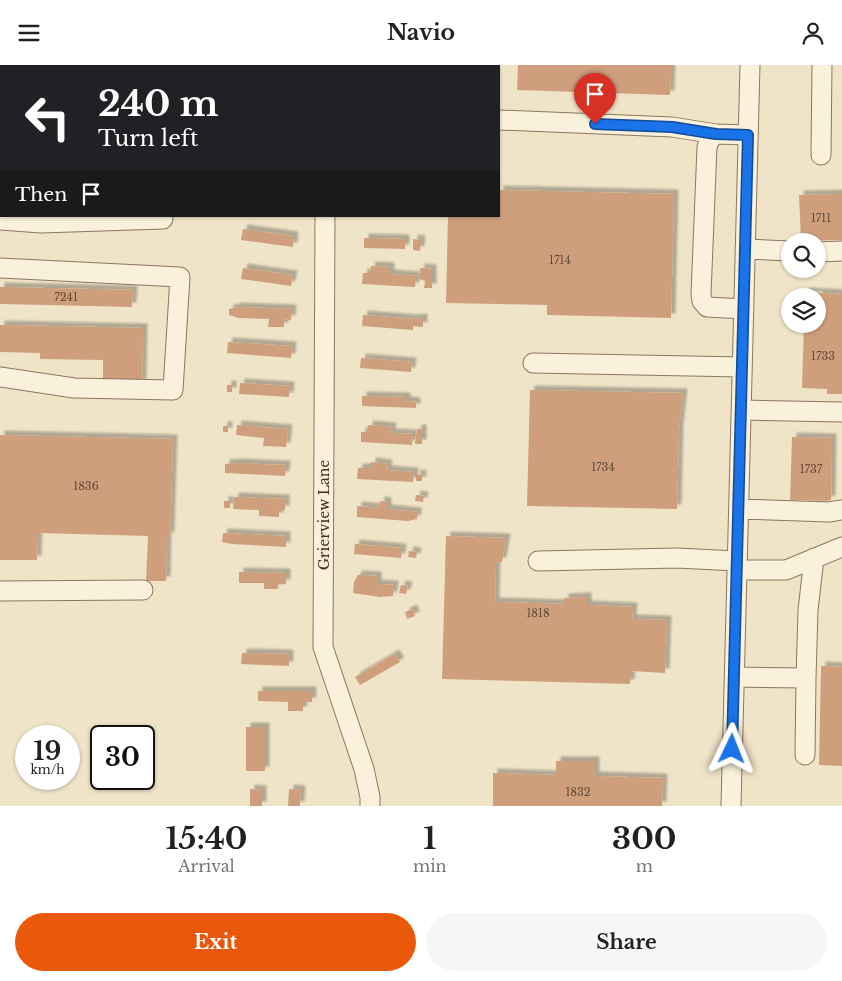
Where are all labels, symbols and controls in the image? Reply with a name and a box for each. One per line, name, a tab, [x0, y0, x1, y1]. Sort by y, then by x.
icon: menu	[15, 19, 43, 47]
text: Navio	[387, 19, 455, 46]
icon: person	[799, 19, 827, 47]
pin	[574, 73, 616, 124]
icon: arrive	[581, 80, 609, 108]
text: 240 m	[98, 82, 218, 125]
icon: left	[15, 85, 80, 150]
text: Turn left	[98, 125, 198, 152]
icon: arrive	[77, 180, 105, 208]
text: Then	[15, 183, 67, 206]
house number: 1711	[811, 211, 831, 225]
map controls	[781, 233, 826, 333]
button: search	[781, 233, 826, 278]
house number: 1714	[549, 253, 571, 267]
button: layers	[781, 288, 826, 333]
house number: 7241	[54, 290, 78, 304]
house number: 1733	[811, 349, 835, 363]
street label: Grierview Lane	[315, 460, 333, 570]
house number: 1734	[591, 460, 615, 474]
house number: 1737	[800, 462, 823, 476]
house number: 1836	[73, 479, 99, 493]
house number: 1818	[526, 606, 550, 620]
position arrow	[705, 722, 757, 774]
speed limit sign: 30	[90, 725, 155, 790]
text: 19	[34, 736, 61, 767]
text: km/h	[30, 762, 65, 777]
house number: 1832	[565, 785, 591, 799]
text: 15:40	[165, 820, 248, 857]
text: 1	[423, 820, 436, 857]
text: 300	[612, 820, 677, 857]
text: Arrival	[178, 856, 235, 876]
text: min	[413, 856, 447, 876]
text: m	[636, 856, 653, 876]
button: Exit	[15, 913, 416, 971]
button: Share	[426, 913, 827, 971]

